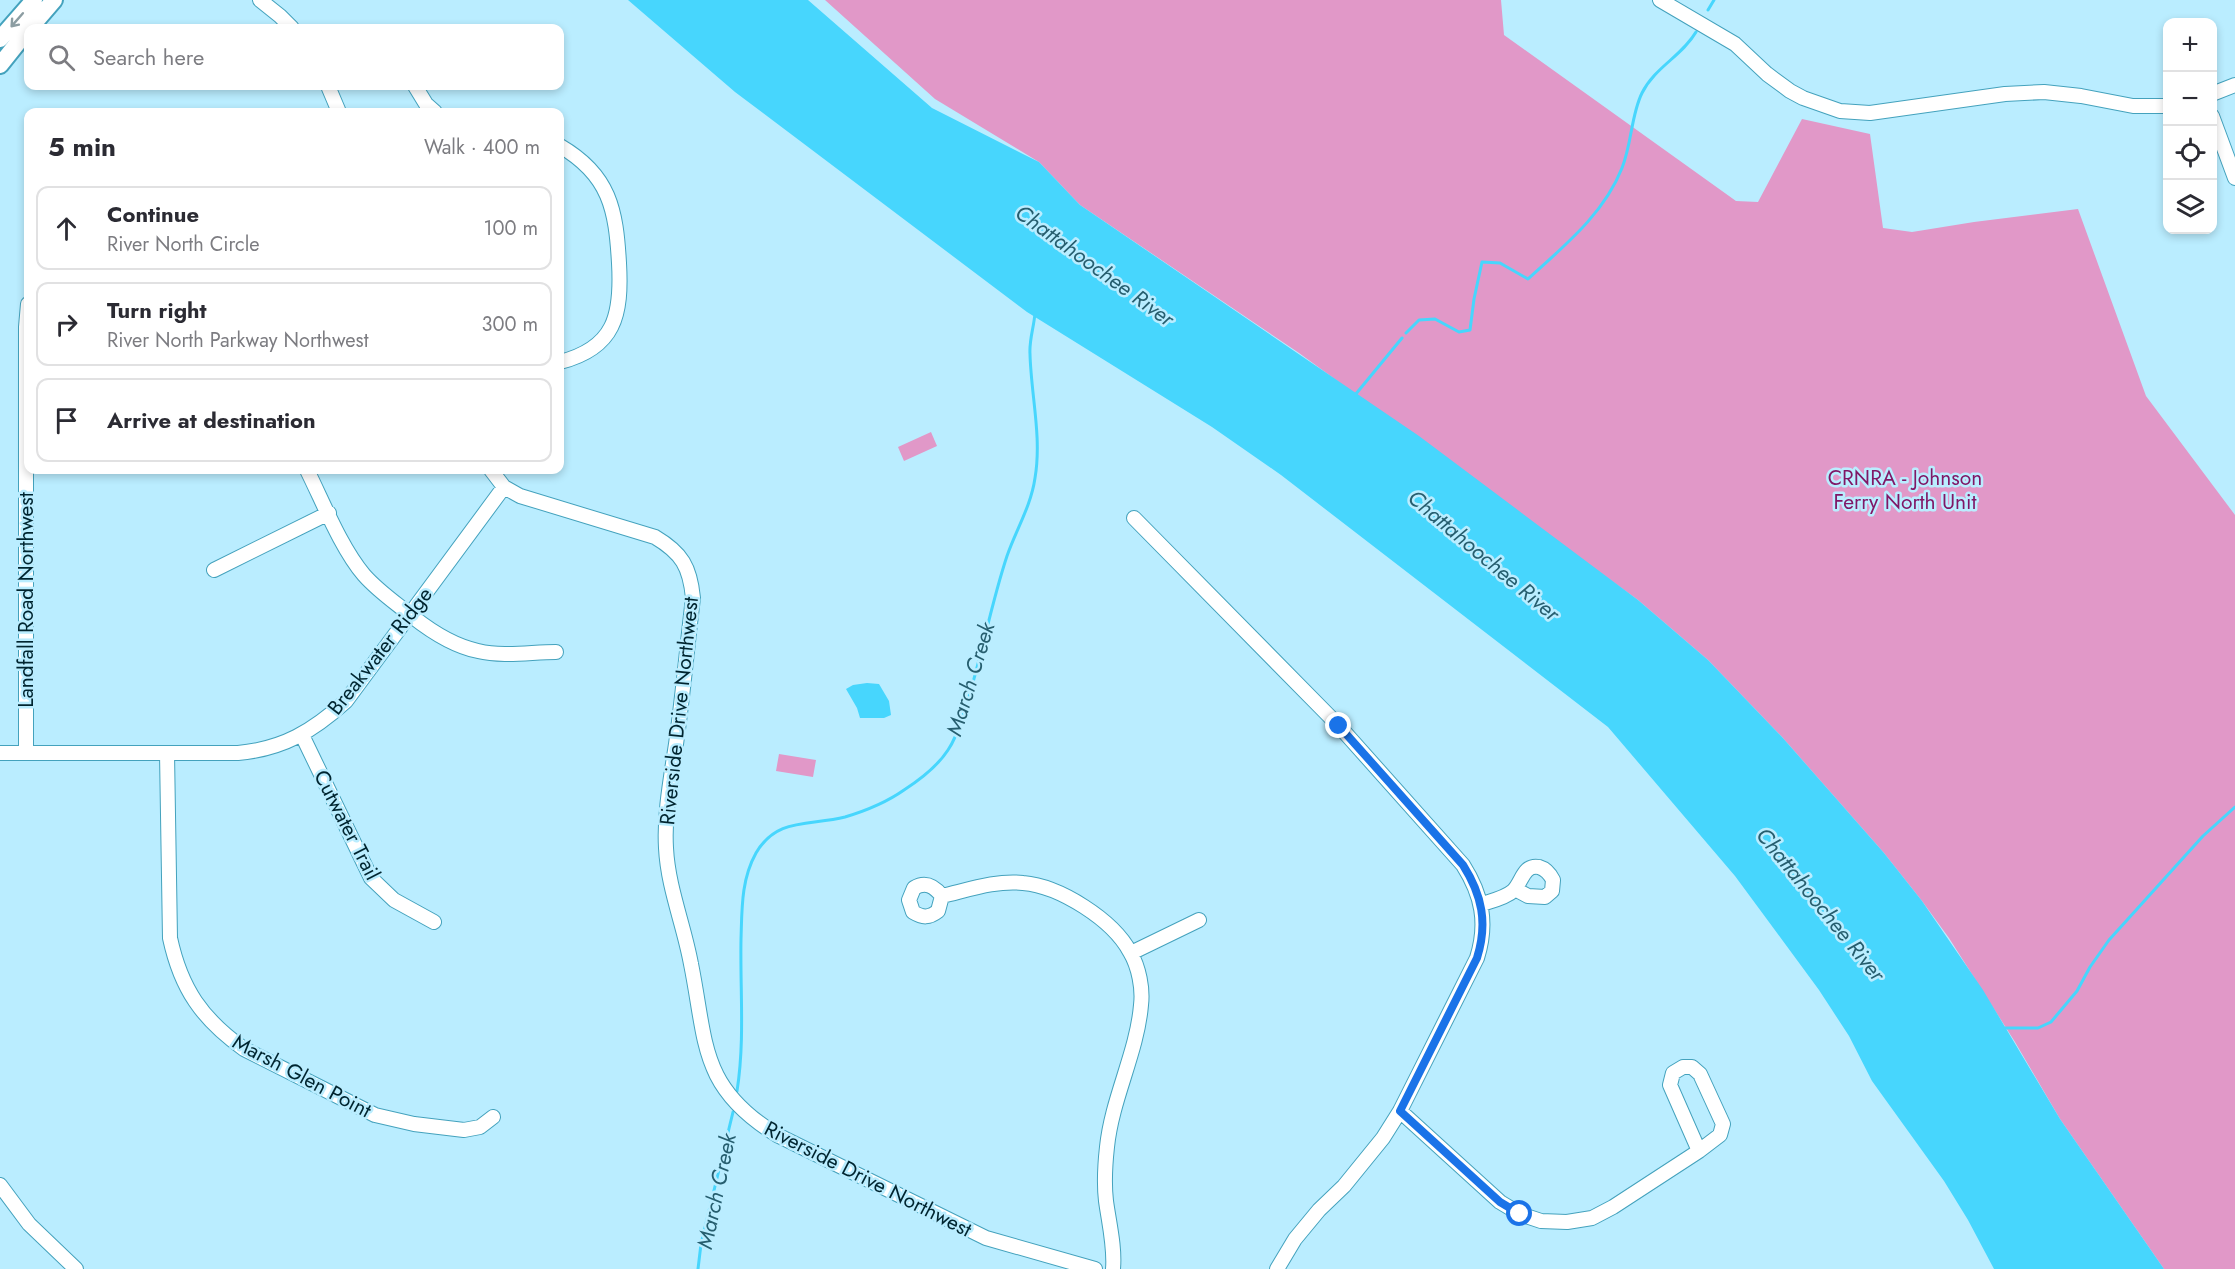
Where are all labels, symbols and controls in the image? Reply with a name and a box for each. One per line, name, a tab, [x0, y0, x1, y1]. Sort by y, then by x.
one-way arrow	[10, 12, 24, 27]
map controls	[2163, 18, 2217, 234]
button: +	[2163, 18, 2217, 72]
search box	[24, 24, 564, 90]
icon: search	[45, 41, 78, 74]
text: Search here	[93, 41, 204, 73]
button: −	[2163, 72, 2217, 126]
button: locate	[2163, 126, 2217, 180]
text: 5 min	[48, 128, 116, 166]
text: Walk · 400 m	[424, 133, 540, 162]
button: layers	[2163, 180, 2217, 234]
water label: Chattahoochee River	[1009, 196, 1183, 335]
text: Continue	[107, 198, 199, 230]
icon: ahead	[50, 212, 83, 245]
text: 100 m	[483, 214, 538, 243]
text: River North Circle	[107, 230, 260, 259]
text: Turn right	[107, 294, 207, 326]
icon: right	[50, 308, 83, 341]
text: 300 m	[481, 310, 538, 339]
text: River North Parkway Northwest	[107, 326, 368, 355]
icon: arrive	[50, 404, 83, 437]
text: Arrive at destination	[107, 404, 316, 436]
park label: CRNRA - Johnson Ferry North Unit	[1828, 463, 1982, 517]
water label: Chattahoochee River	[1401, 482, 1568, 629]
street label: Landfall Road Northwest	[11, 492, 41, 708]
street label: Breakwater Ridge	[321, 581, 440, 721]
street label: Riverside Drive Northwest	[652, 595, 706, 827]
water label: March Creek	[938, 617, 1003, 740]
route end	[1325, 712, 1351, 738]
street label: Cutwater Trail	[306, 765, 388, 885]
water label: Chattahoochee River	[1749, 820, 1894, 989]
street label: Marsh Glen Point	[227, 1027, 377, 1125]
street label: Riverside Drive Northwest	[759, 1114, 977, 1244]
water label: March Creek	[688, 1129, 744, 1252]
route start	[1506, 1200, 1532, 1226]

